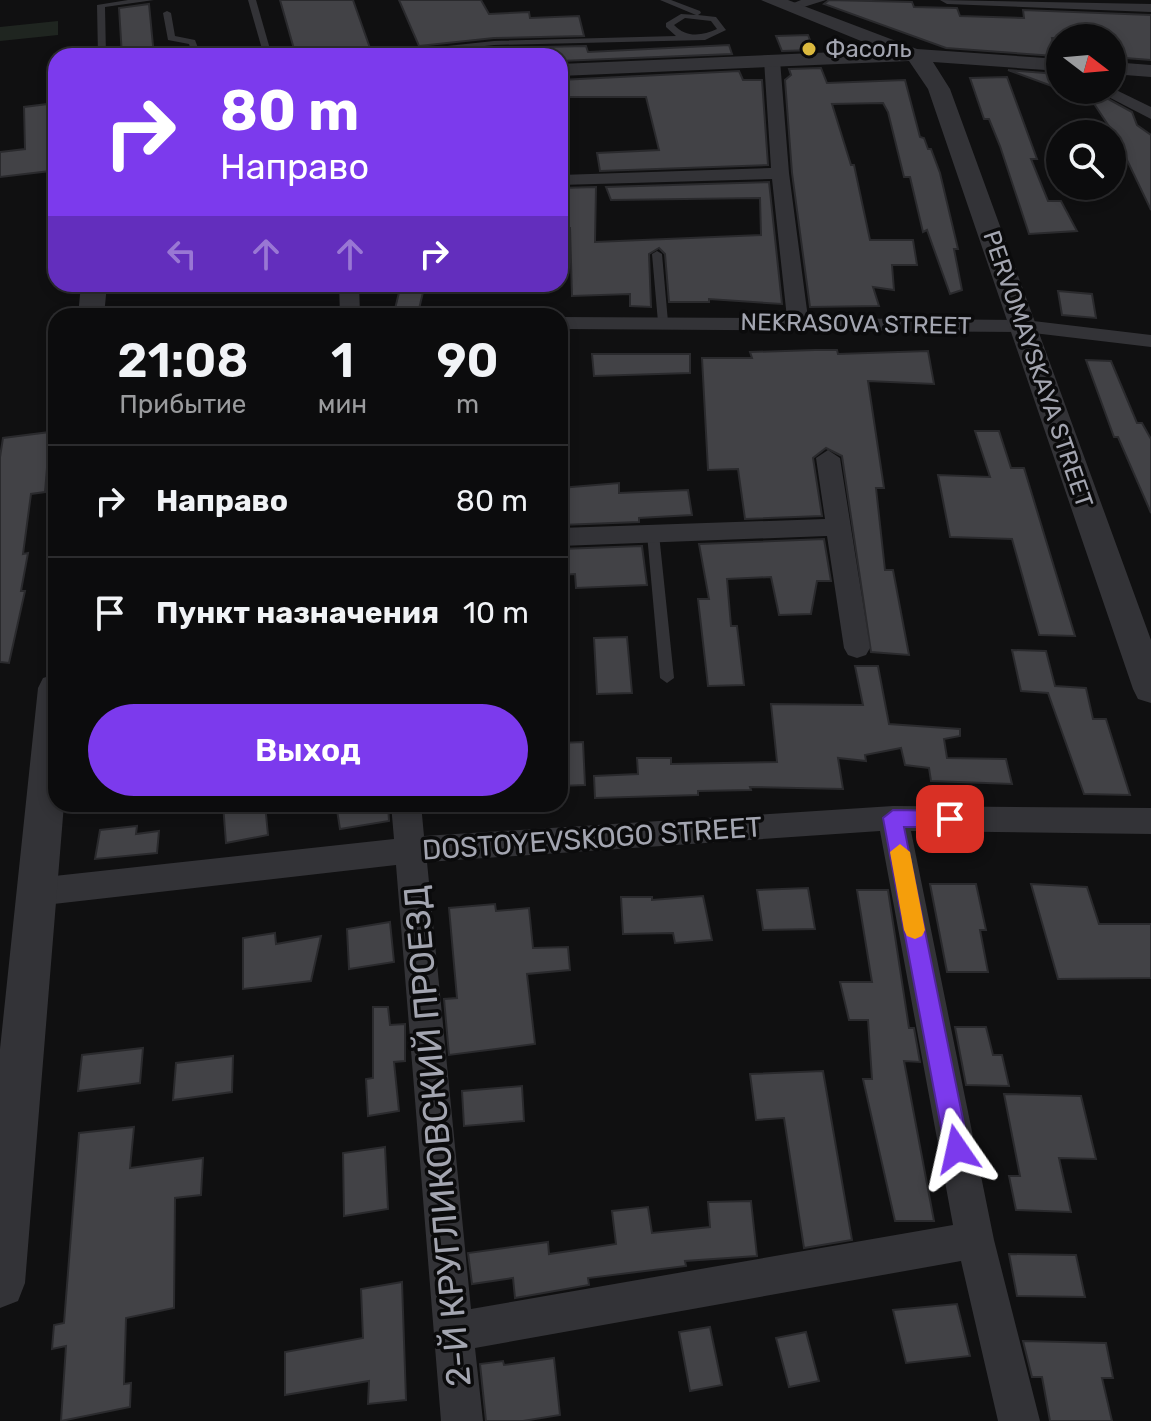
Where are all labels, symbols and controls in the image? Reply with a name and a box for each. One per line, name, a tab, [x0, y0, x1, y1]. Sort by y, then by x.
north arrow	[1046, 24, 1126, 104]
map controls	[1046, 24, 1126, 200]
place label: Фасоль	[825, 35, 912, 63]
marker: Фасоль	[800, 40, 818, 58]
text: 80 m	[220, 78, 359, 144]
icon: right	[88, 80, 192, 184]
button: search	[1046, 120, 1126, 200]
text: Направо	[220, 145, 369, 188]
street label: PERVOMAYSKAYA STREET	[977, 227, 1099, 511]
icon: left	[160, 232, 204, 276]
icon: ahead	[244, 232, 288, 276]
icon: ahead	[328, 232, 372, 276]
icon: right	[412, 232, 456, 276]
street label: NEKRASOVA STREET	[740, 308, 972, 340]
text: 21:08	[117, 332, 248, 389]
text: 1	[331, 332, 354, 389]
text: 90	[436, 332, 499, 389]
text: Прибытие	[119, 389, 246, 420]
text: мин	[318, 389, 367, 420]
text: m	[456, 389, 479, 420]
icon: right	[88, 479, 132, 523]
text: Направо	[156, 483, 288, 519]
text: 80 m	[456, 483, 528, 519]
icon: arrive	[88, 591, 132, 635]
text: Пункт назначения	[156, 595, 439, 631]
text: 10 m	[463, 595, 529, 631]
button: Выход	[88, 704, 528, 796]
pin	[916, 785, 984, 853]
icon: arrive	[928, 797, 972, 841]
street label: DOSTOYEVSKOGO STREET	[421, 810, 763, 867]
street label: 2-Й КРУГЛИКОВСКИЙ ПРОЕЗД	[395, 884, 480, 1388]
position arrow	[915, 1107, 999, 1191]

